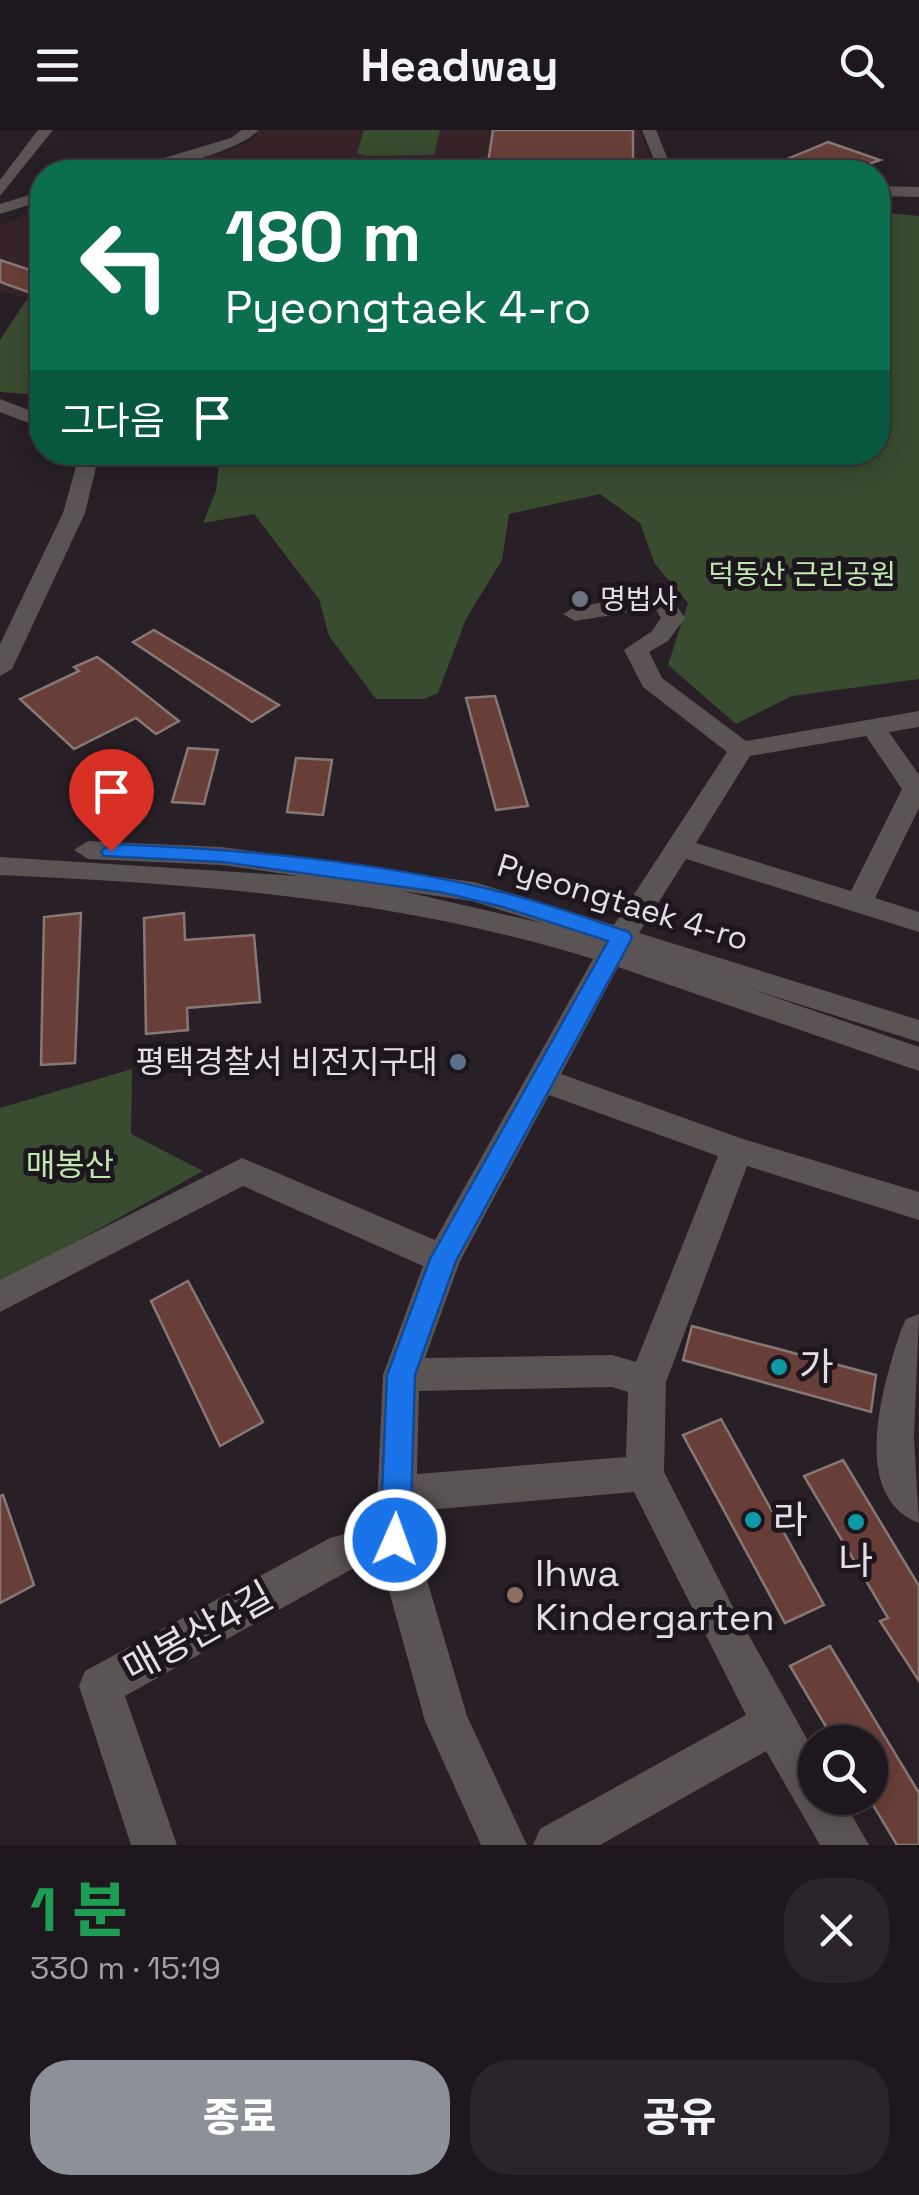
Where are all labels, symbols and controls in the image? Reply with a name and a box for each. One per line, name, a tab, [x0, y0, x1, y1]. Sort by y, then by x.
text: Headway	[360, 37, 559, 94]
icon: menu	[30, 38, 85, 93]
icon: search	[834, 38, 889, 93]
text: 180 m	[225, 192, 422, 281]
icon: left	[60, 200, 190, 330]
text: Pyeongtaek 4-ro	[225, 279, 591, 336]
icon: arrive	[185, 390, 240, 445]
text: 그다음	[60, 397, 165, 445]
park label: 덕동산 근린공원	[708, 556, 896, 592]
place label: 명법사	[600, 581, 677, 617]
marker: 명법사	[569, 588, 591, 610]
pin	[69, 749, 154, 852]
icon: arrive	[84, 764, 139, 819]
street label: Pyeongtaek 4-ro	[493, 845, 753, 959]
place label: 평택경찰서 비전지구대	[135, 1042, 438, 1082]
marker: 평택경찰서 비전지구대	[447, 1051, 469, 1073]
park label: 매봉산	[26, 1145, 114, 1185]
place label: 가	[799, 1343, 834, 1391]
marker: 가	[768, 1356, 790, 1378]
position arrow	[343, 1488, 447, 1592]
place label: 라	[773, 1496, 808, 1544]
marker: 라	[742, 1509, 764, 1531]
marker: 나	[845, 1511, 867, 1533]
place label: 나	[839, 1537, 873, 1585]
place label: Ihwa Kindergarten	[535, 1549, 775, 1641]
street label: 매봉산4길	[115, 1571, 281, 1693]
marker: Ihwa Kindergarten	[504, 1584, 526, 1606]
map controls	[798, 1725, 888, 1815]
button: search	[798, 1725, 888, 1815]
text: 1 분	[30, 1872, 128, 1949]
button: close	[784, 1878, 889, 1983]
text: 330 m · 15:19	[30, 1948, 221, 1988]
button: 종료	[30, 2060, 450, 2175]
button: 공유	[470, 2060, 889, 2175]

